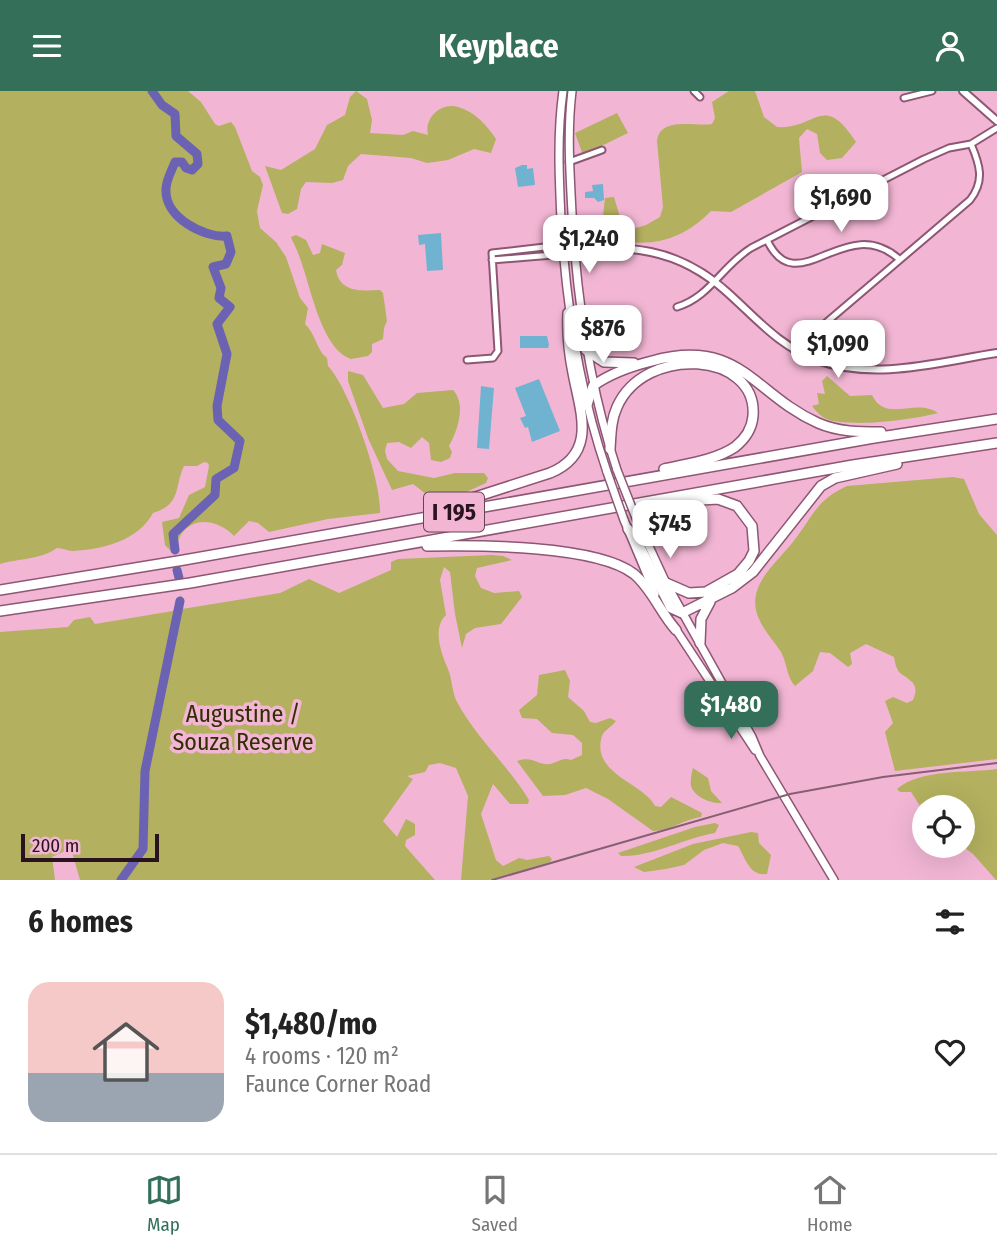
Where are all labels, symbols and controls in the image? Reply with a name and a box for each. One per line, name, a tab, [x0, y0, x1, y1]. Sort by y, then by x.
icon: menu	[28, 27, 66, 65]
text: Keyplace	[438, 27, 559, 65]
icon: person	[931, 27, 969, 65]
pin: $1,690	[784, 174, 898, 234]
text: $1,690	[810, 183, 872, 211]
pin: $1,240	[532, 215, 646, 275]
text: $1,240	[559, 224, 619, 252]
pin: $876	[562, 306, 644, 365]
text: $876	[581, 314, 625, 342]
pin: $1,090	[781, 321, 895, 380]
text: $1,090	[807, 329, 869, 357]
road number: I 195	[424, 493, 484, 531]
pin: $745	[629, 501, 711, 560]
text: $745	[648, 509, 692, 537]
pin: $1,480	[674, 681, 788, 741]
text: $1,480	[700, 690, 762, 718]
park label: Augustine / Souza Reserve	[172, 700, 314, 756]
map controls	[912, 795, 975, 858]
button: locate	[912, 795, 975, 858]
scale bar	[21, 831, 159, 863]
text: 200 m	[32, 834, 79, 857]
icon: filters	[931, 903, 969, 941]
text: 6 homes	[28, 904, 133, 940]
text: $1,480/mo	[245, 1006, 377, 1042]
icon: home	[84, 1010, 168, 1094]
icon: heart	[931, 1033, 969, 1071]
text: 4 rooms · 120 m²	[245, 1042, 399, 1070]
text: Faunce Corner Road	[245, 1070, 431, 1098]
tab: Map	[145, 1171, 183, 1236]
tab: Saved	[472, 1171, 518, 1236]
tab: Home	[807, 1171, 852, 1236]

